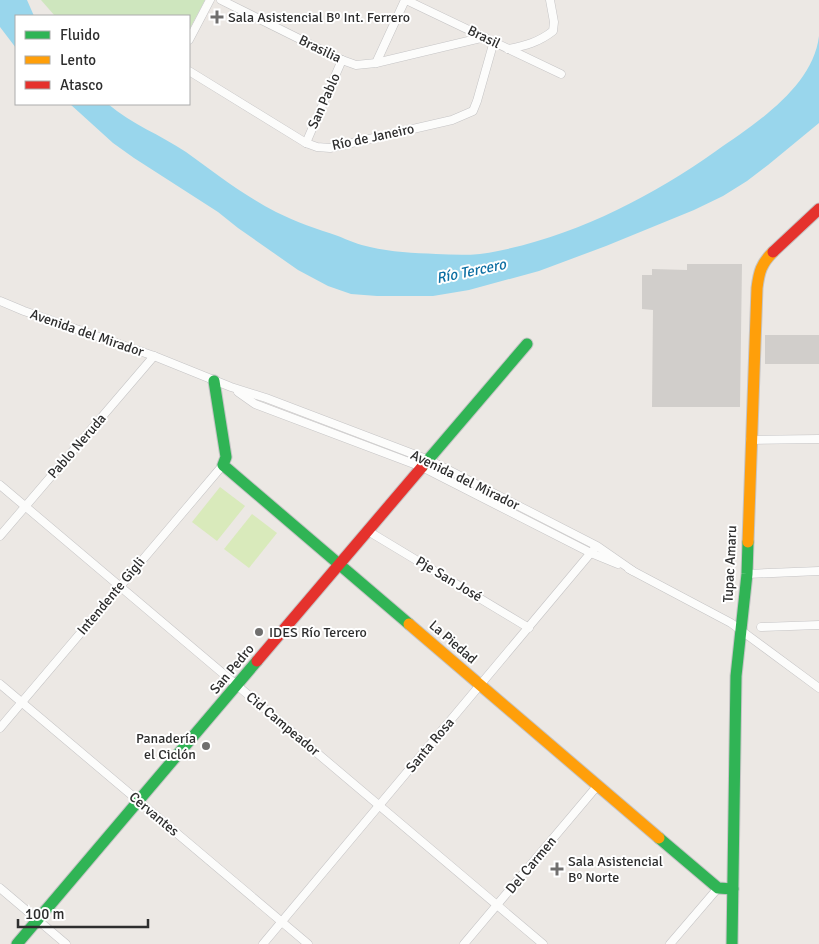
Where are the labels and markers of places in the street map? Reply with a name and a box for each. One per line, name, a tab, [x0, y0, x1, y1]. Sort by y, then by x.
place label: Sala Asistencial Bº Int. Ferrero	[228, 9, 410, 26]
marker: Sala Asistencial Bº Int. Ferrero	[210, 10, 224, 24]
place label: IDES Río Tercero	[269, 624, 367, 641]
marker: IDES Río Tercero	[253, 626, 265, 638]
place label: Panadería el Ciclón	[136, 730, 196, 763]
marker: Panadería el Ciclón	[200, 740, 212, 752]
place label: Sala Asistencial Bº Norte	[568, 853, 663, 886]
marker: Sala Asistencial Bº Norte	[550, 862, 564, 876]

